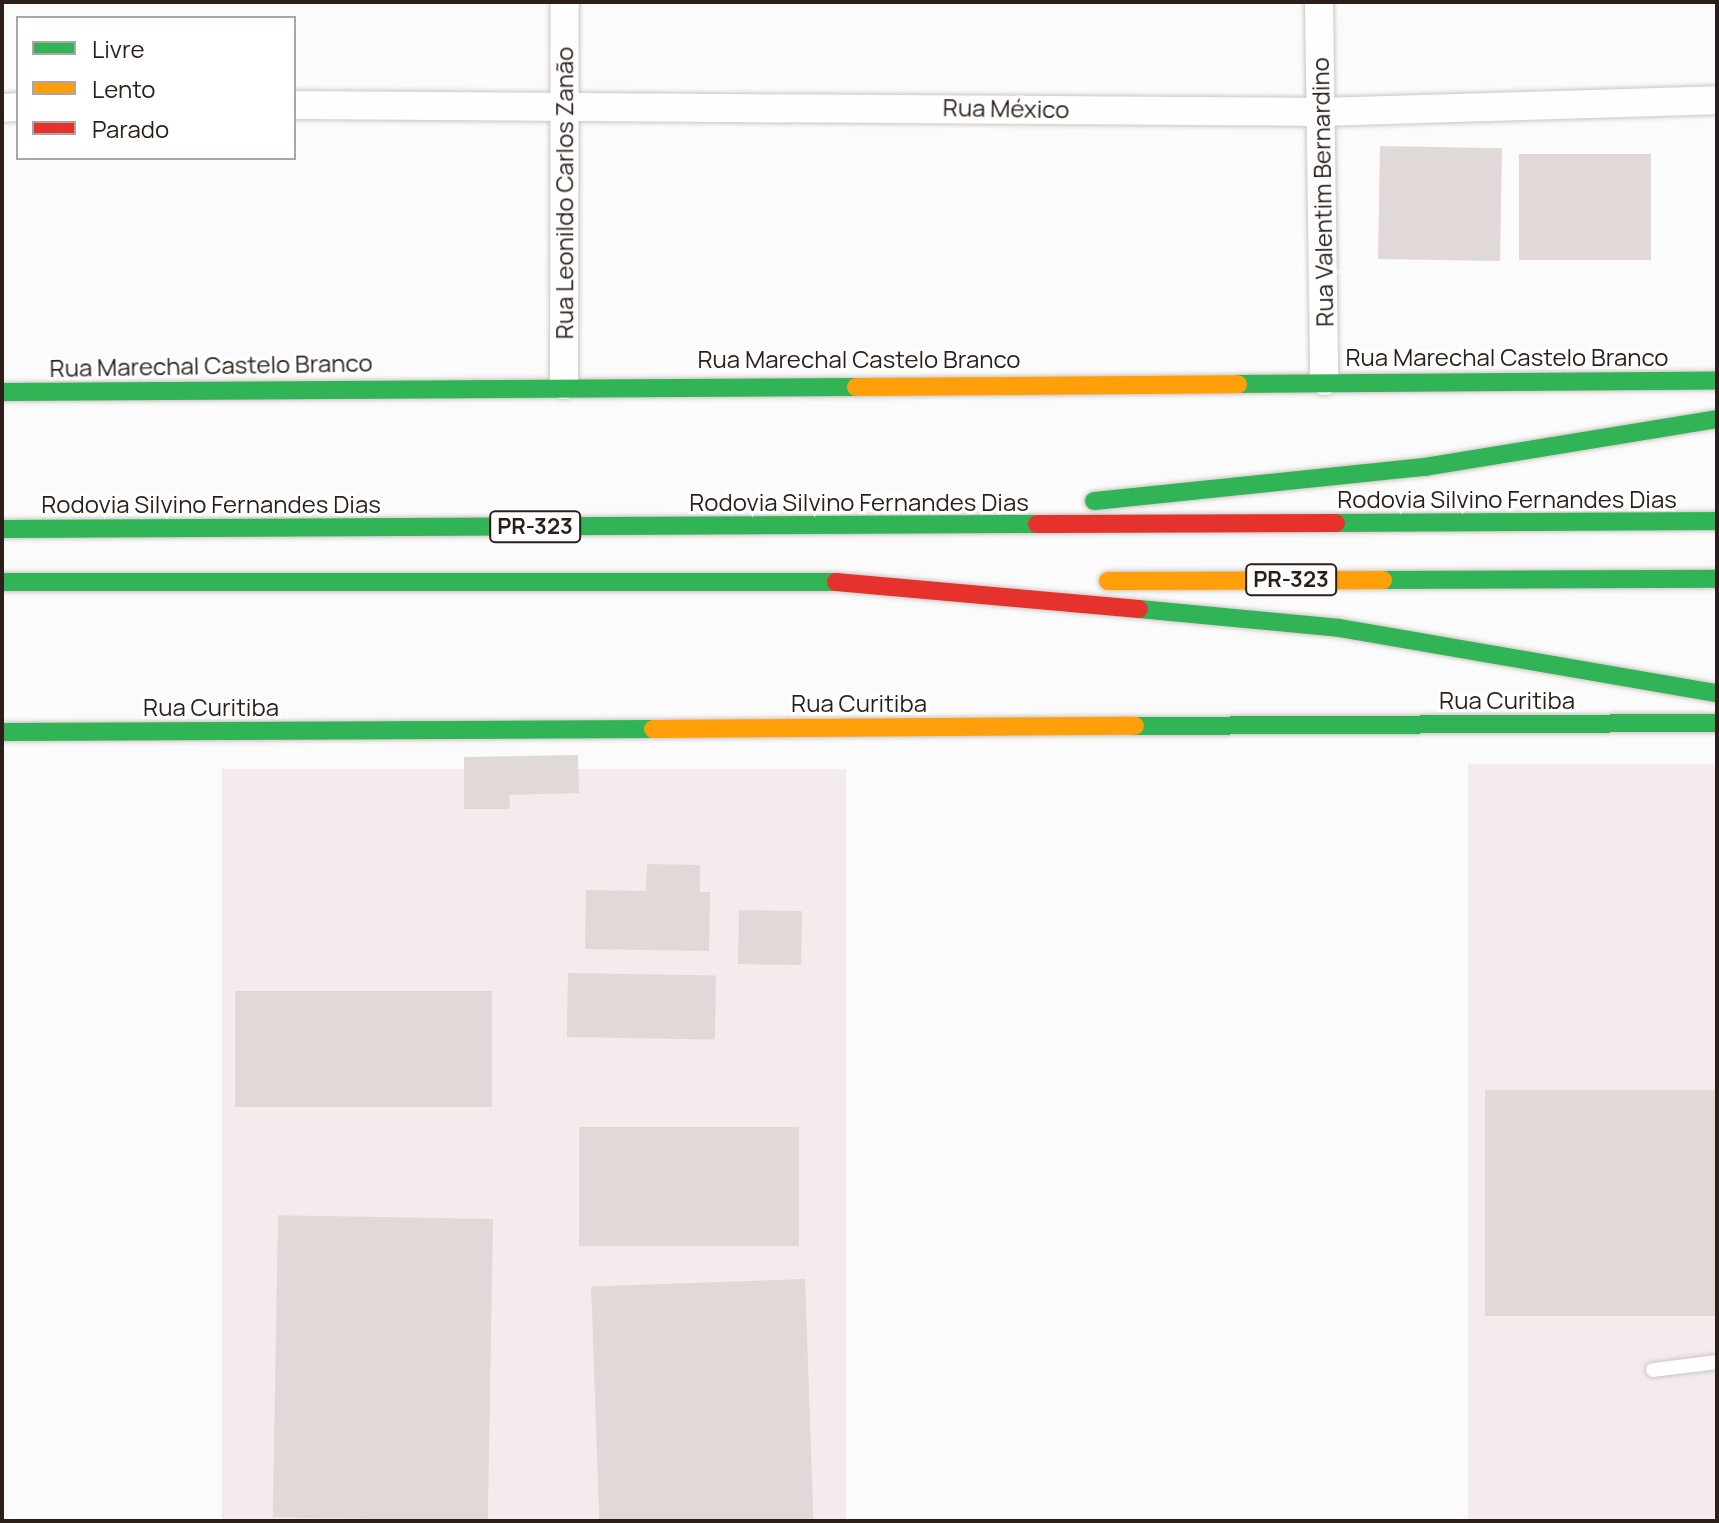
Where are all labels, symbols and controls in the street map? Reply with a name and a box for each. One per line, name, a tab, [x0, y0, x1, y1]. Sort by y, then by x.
legend	[16, 16, 296, 160]
text: Livre	[92, 32, 145, 65]
street label: Rua Leonildo Carlos Zanão	[550, 47, 578, 339]
street label: Rua Valentim Bernardino	[1305, 57, 1339, 327]
text: Lento	[92, 72, 156, 105]
street label: Rua México	[942, 92, 1070, 124]
text: Parado	[92, 112, 169, 145]
street label: Rua Marechal Castelo Branco	[1345, 343, 1669, 371]
street label: Rua Marechal Castelo Branco	[697, 345, 1021, 373]
street label: Rua Marechal Castelo Branco	[49, 348, 373, 382]
street label: Rodovia Silvino Fernandes Dias	[1337, 485, 1677, 513]
street label: Rodovia Silvino Fernandes Dias	[689, 488, 1029, 516]
street label: Rodovia Silvino Fernandes Dias	[41, 490, 381, 518]
road number: PR-323	[489, 509, 581, 545]
road number: PR-323	[1245, 562, 1337, 598]
street label: Rua Curitiba	[1439, 686, 1575, 714]
street label: Rua Curitiba	[791, 689, 927, 717]
street label: Rua Curitiba	[143, 693, 279, 721]

